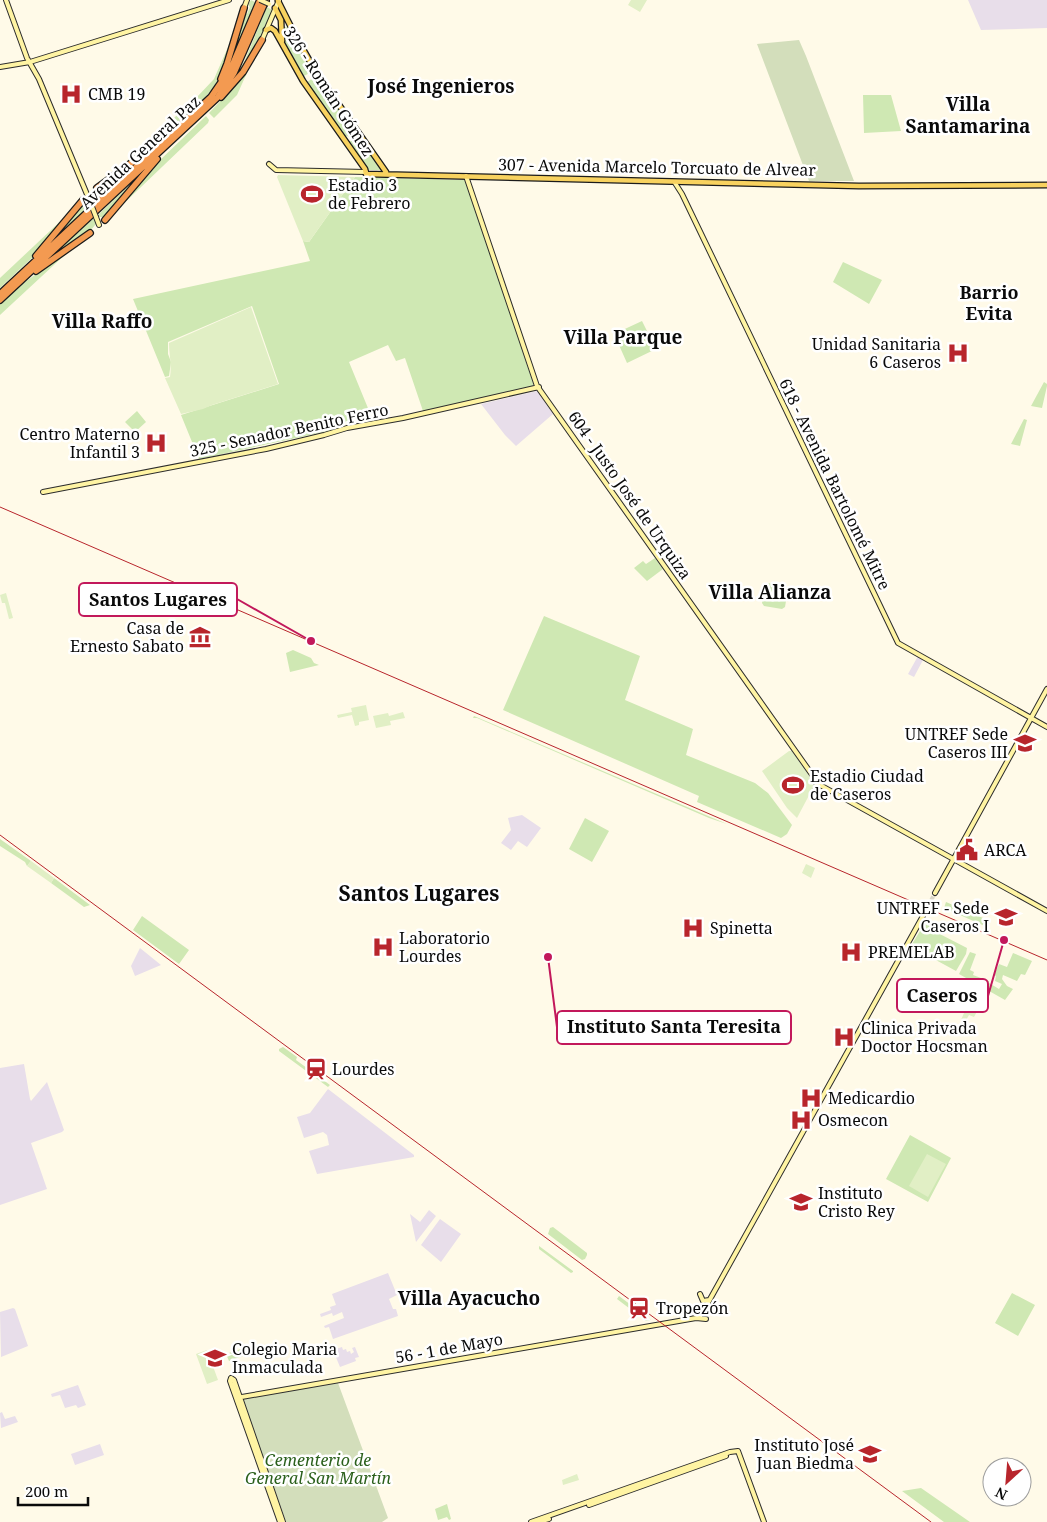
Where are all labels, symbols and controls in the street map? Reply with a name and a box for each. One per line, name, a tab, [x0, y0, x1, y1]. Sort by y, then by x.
street label: 326 - Román Gómez	[279, 22, 379, 160]
district label: José Ingenieros	[367, 73, 514, 99]
hospital icon: CMB 19	[58, 81, 84, 107]
place label: CMB 19	[88, 83, 145, 105]
street label: Avenida General Paz	[75, 90, 205, 214]
district label: Villa Santamarina	[905, 91, 1031, 139]
street label: 307 - Avenida Marcelo Torcuato de Alvear	[498, 153, 817, 181]
place label: Estadio 3 de Febrero	[328, 174, 411, 214]
sports icon: Estadio 3 de Febrero	[299, 181, 325, 207]
district label: Barrio Evita	[959, 280, 1019, 325]
district label: Villa Raffo	[52, 308, 152, 334]
district label: Villa Parque	[564, 324, 683, 350]
place label: Unidad Sanitaria 6 Caseros	[812, 333, 941, 373]
hospital icon: Unidad Sanitaria 6 Caseros	[945, 340, 971, 366]
street label: 618 - Avenida Bartolomé Mitre	[774, 375, 896, 593]
street label: 325 - Senador Benito Ferro	[188, 398, 390, 462]
street label: 604 - Justo José de Urquiza	[563, 406, 697, 584]
place label: Centro Materno Infantil 3	[19, 423, 140, 463]
hospital icon: Centro Materno Infantil 3	[143, 430, 169, 456]
district label: Villa Alianza	[709, 579, 831, 605]
callout: Santos Lugares	[79, 583, 237, 616]
text: Santos Lugares	[89, 587, 227, 611]
place label: Casa de Ernesto Sabato	[70, 617, 184, 657]
museum icon: Casa de Ernesto Sabato	[187, 624, 213, 650]
place label: UNTREF Sede Caseros III	[905, 723, 1008, 763]
school or university icon: UNTREF Sede Caseros III	[1012, 730, 1038, 756]
place label: Estadio Ciudad de Caseros	[810, 765, 924, 805]
sports icon: Estadio Ciudad de Caseros	[780, 772, 806, 798]
public building icon: ARCA	[954, 837, 980, 863]
place label: ARCA	[984, 839, 1027, 861]
district label: Santos Lugares	[339, 879, 499, 907]
place label: UNTREF - Sede Caseros I	[877, 897, 989, 937]
school or university icon: UNTREF - Sede Caseros I	[993, 904, 1019, 930]
hospital icon: Spinetta	[680, 915, 706, 941]
place label: Spinetta	[710, 917, 773, 939]
place label: Laboratorio Lourdes	[399, 927, 490, 967]
hospital icon: Laboratorio Lourdes	[370, 934, 396, 960]
hospital icon: PREMELAB	[838, 939, 864, 965]
place label: PREMELAB	[868, 941, 955, 963]
callout: Caseros	[897, 979, 988, 1012]
text: Caseros	[907, 983, 978, 1007]
callout: Instituto Santa Teresita	[557, 1011, 791, 1044]
text: Instituto Santa Teresita	[567, 1014, 781, 1038]
place label: Clinica Privada Doctor Hocsman	[861, 1017, 988, 1057]
hospital icon: Clinica Privada Doctor Hocsman	[831, 1024, 857, 1050]
station icon: Lourdes	[303, 1056, 329, 1082]
place label: Lourdes	[332, 1058, 395, 1080]
hospital icon: Medicardio	[798, 1085, 824, 1111]
place label: Medicardio	[828, 1087, 915, 1109]
hospital icon: Osmecon	[788, 1107, 814, 1133]
place label: Osmecon	[818, 1109, 888, 1131]
place label: Instituto Cristo Rey	[818, 1182, 896, 1222]
school or university icon: Instituto Cristo Rey	[788, 1189, 814, 1215]
district label: Villa Ayacucho	[398, 1285, 540, 1311]
station icon: Tropezón	[626, 1295, 652, 1321]
place label: Tropezón	[656, 1297, 729, 1319]
street label: 56 - 1 de Mayo	[394, 1328, 504, 1368]
place label: Colegio Maria Inmaculada	[232, 1338, 337, 1378]
school or university icon: Colegio Maria Inmaculada	[202, 1345, 228, 1371]
place label: Instituto José Juan Biedma	[754, 1434, 854, 1474]
school or university icon: Instituto José Juan Biedma	[857, 1441, 883, 1467]
park label: Cementerio de General San Martín	[245, 1449, 391, 1489]
north arrow	[982, 1457, 1032, 1507]
scale bar	[18, 1474, 88, 1506]
text: 200 m	[25, 1481, 68, 1501]
text: N	[992, 1483, 1010, 1505]

